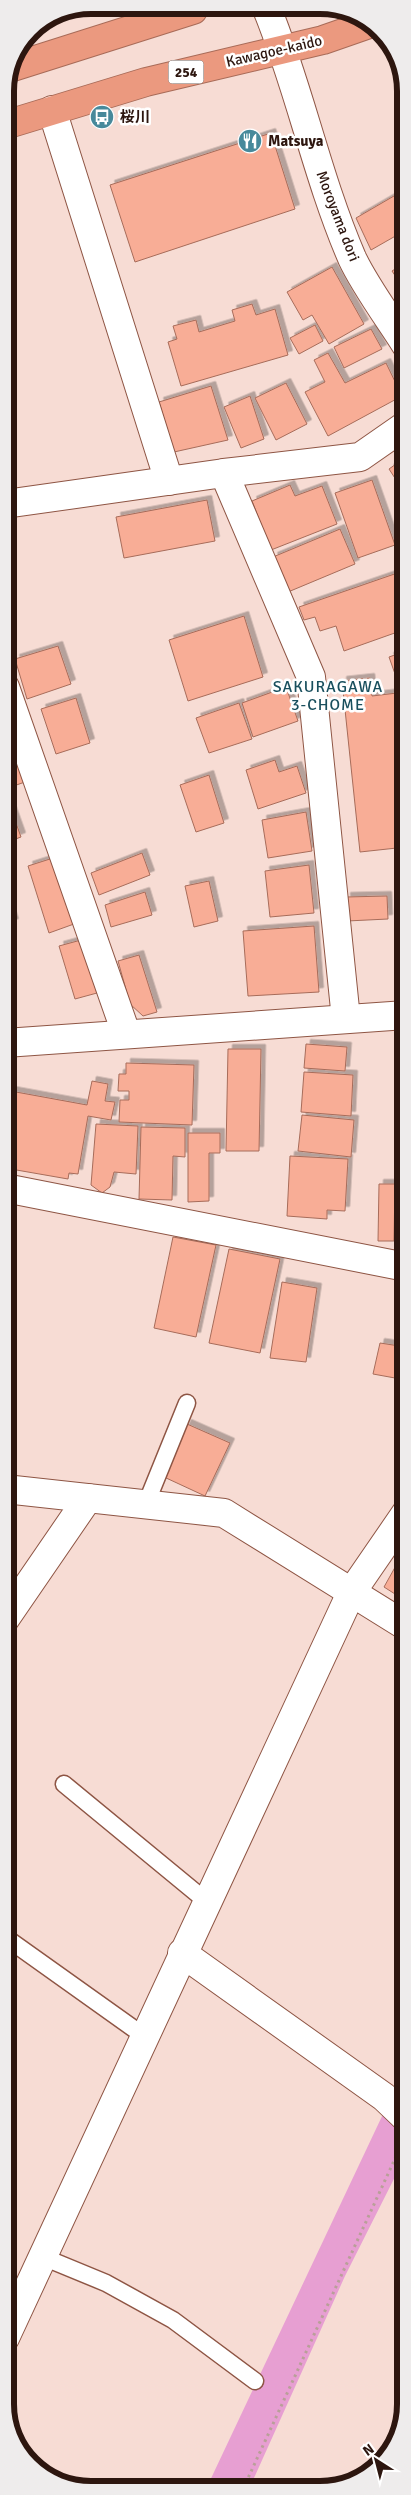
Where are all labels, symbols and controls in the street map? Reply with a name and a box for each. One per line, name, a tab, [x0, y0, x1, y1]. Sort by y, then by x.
street label: Kawagoe-kaido	[224, 31, 324, 71]
road number: 254	[168, 61, 204, 84]
bus stop icon: 桜川	[89, 104, 115, 130]
place label: 桜川	[120, 108, 150, 126]
restaurant icon: Matsuya	[237, 128, 263, 154]
place label: Matsuya	[268, 132, 324, 150]
street label: Moroyama dori	[312, 168, 364, 264]
district label: SAKURAGAWA 3-CHOME	[273, 677, 383, 715]
north arrow	[351, 2435, 401, 2485]
text: N	[360, 2440, 378, 2460]

